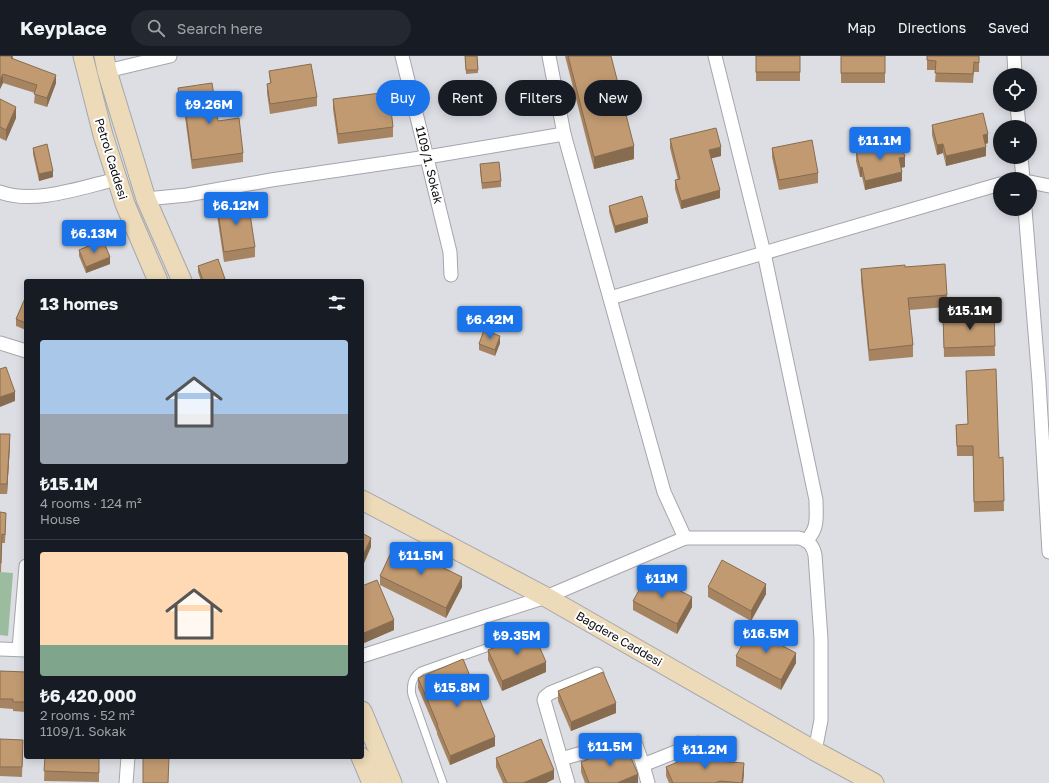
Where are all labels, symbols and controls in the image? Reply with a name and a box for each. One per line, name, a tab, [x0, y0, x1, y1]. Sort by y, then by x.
search box	[131, 10, 411, 46]
text: Keyplace	[20, 16, 107, 39]
icon: search	[145, 17, 167, 39]
text: Search here	[177, 19, 263, 37]
text: Map	[847, 19, 876, 36]
text: Directions	[898, 19, 966, 36]
text: Saved	[988, 19, 1029, 36]
map controls	[993, 68, 1037, 216]
button: locate	[993, 68, 1037, 112]
chip: Buy	[376, 80, 430, 116]
chip: Rent	[438, 80, 497, 116]
chip: Filters	[505, 80, 576, 116]
chip: New	[584, 80, 642, 116]
pin: ₺9.26M	[176, 91, 242, 125]
text: ₺9.26M	[185, 96, 233, 112]
street label: Petrol Caddesi	[92, 116, 131, 201]
button: +	[993, 120, 1037, 164]
street label: 1109/1. Sokak	[413, 124, 446, 206]
pin: ₺11.1M	[847, 127, 913, 161]
text: ₺11.1M	[858, 132, 902, 148]
button: −	[993, 172, 1037, 216]
pin: ₺6.12M	[203, 192, 269, 226]
text: ₺6.12M	[213, 197, 259, 213]
pin: ₺6.13M	[61, 220, 127, 254]
text: ₺6.13M	[71, 225, 117, 241]
icon: filters	[326, 292, 348, 314]
text: 13 homes	[40, 293, 118, 314]
pin: ₺15.1M	[937, 297, 1003, 331]
text: ₺15.1M	[948, 302, 992, 318]
pin: ₺6.42M	[457, 306, 523, 340]
text: ₺6.42M	[466, 311, 514, 327]
icon: home	[158, 366, 230, 438]
text: ₺15.1M	[40, 473, 98, 494]
text: 4 rooms · 124 m²	[40, 495, 142, 511]
text: House	[40, 511, 80, 527]
pin: ₺11.5M	[388, 542, 454, 576]
text: ₺11.5M	[399, 547, 443, 563]
pin: ₺11M	[638, 565, 686, 599]
text: ₺11M	[646, 570, 678, 586]
icon: home	[158, 578, 230, 650]
street label: Bağdere Caddesi	[573, 608, 665, 669]
pin: ₺16.5M	[733, 620, 799, 654]
pin: ₺9.35M	[484, 622, 550, 656]
text: ₺16.5M	[743, 625, 789, 641]
text: ₺9.35M	[493, 627, 541, 643]
pin: ₺15.8M	[424, 674, 490, 708]
text: ₺15.8M	[434, 679, 480, 695]
text: ₺6,420,000	[40, 685, 137, 706]
text: 2 rooms · 52 m²	[40, 707, 135, 723]
text: 1109/1. Sokak	[40, 723, 126, 739]
pin: ₺11.5M	[577, 733, 643, 767]
pin: ₺11.2M	[672, 736, 738, 770]
text: ₺11.5M	[588, 738, 632, 754]
text: ₺11.2M	[683, 741, 727, 757]

